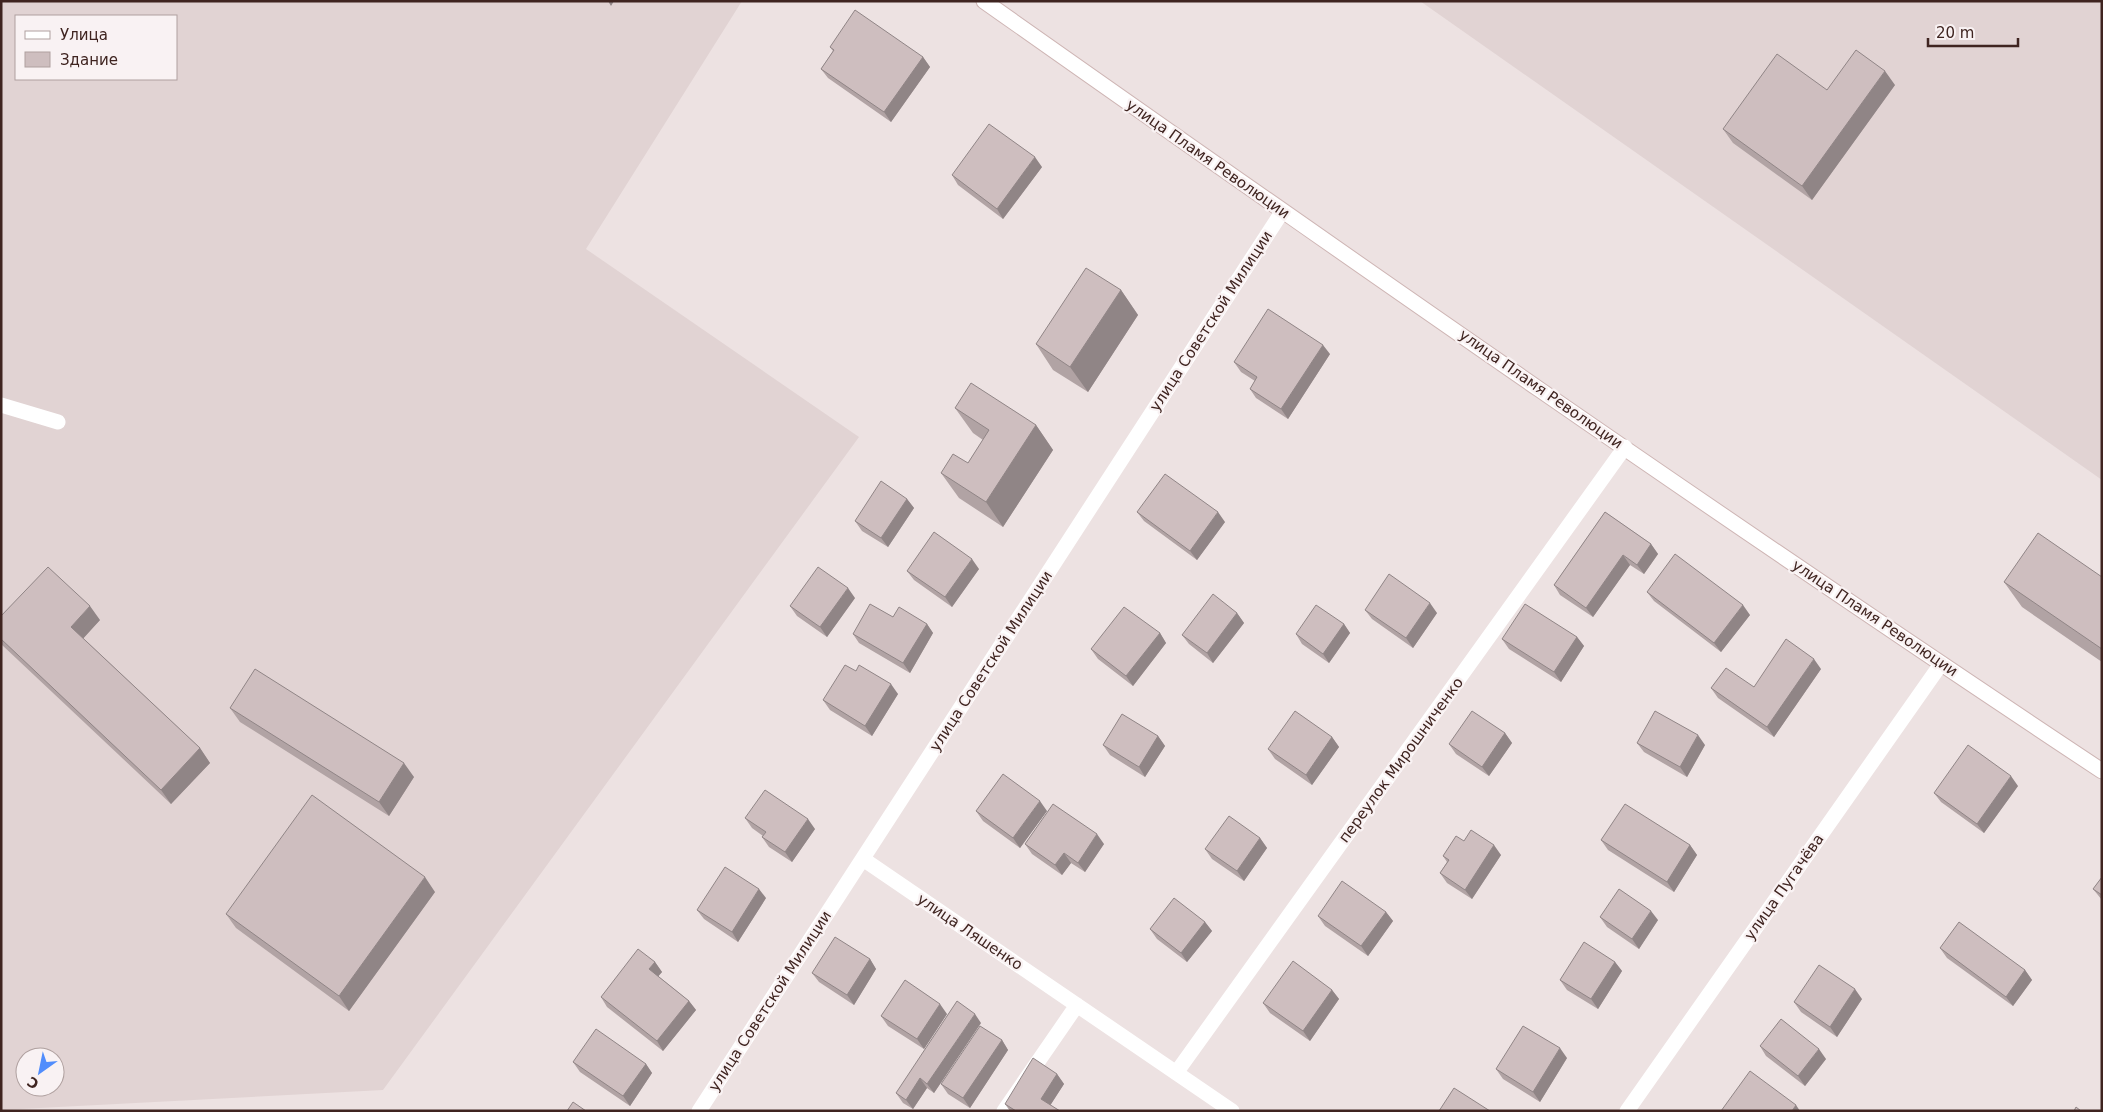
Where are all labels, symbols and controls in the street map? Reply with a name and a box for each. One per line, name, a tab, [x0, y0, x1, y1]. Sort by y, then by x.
legend	[15, 15, 178, 80]
scale bar	[1928, 15, 2018, 47]
text: 20 m	[1936, 24, 1974, 42]
text: Улица	[60, 26, 108, 44]
text: Здание	[60, 51, 118, 69]
street label: улица Пламя Революции	[1123, 95, 1293, 223]
street label: улица Советской Милиции	[1146, 227, 1276, 415]
street label: улица Пламя Революции	[1456, 325, 1626, 453]
street label: улица Пламя Революции	[1789, 556, 1961, 680]
street label: улица Советской Милиции	[926, 567, 1056, 755]
street label: переулок Мирошниченко	[1335, 674, 1467, 846]
street label: улица Пугачёва	[1741, 830, 1827, 944]
street label: улица Ляшенко	[914, 890, 1026, 974]
street label: улица Советской Милиции	[705, 907, 835, 1095]
north arrow	[15, 1047, 65, 1097]
text: С	[24, 1073, 42, 1092]

